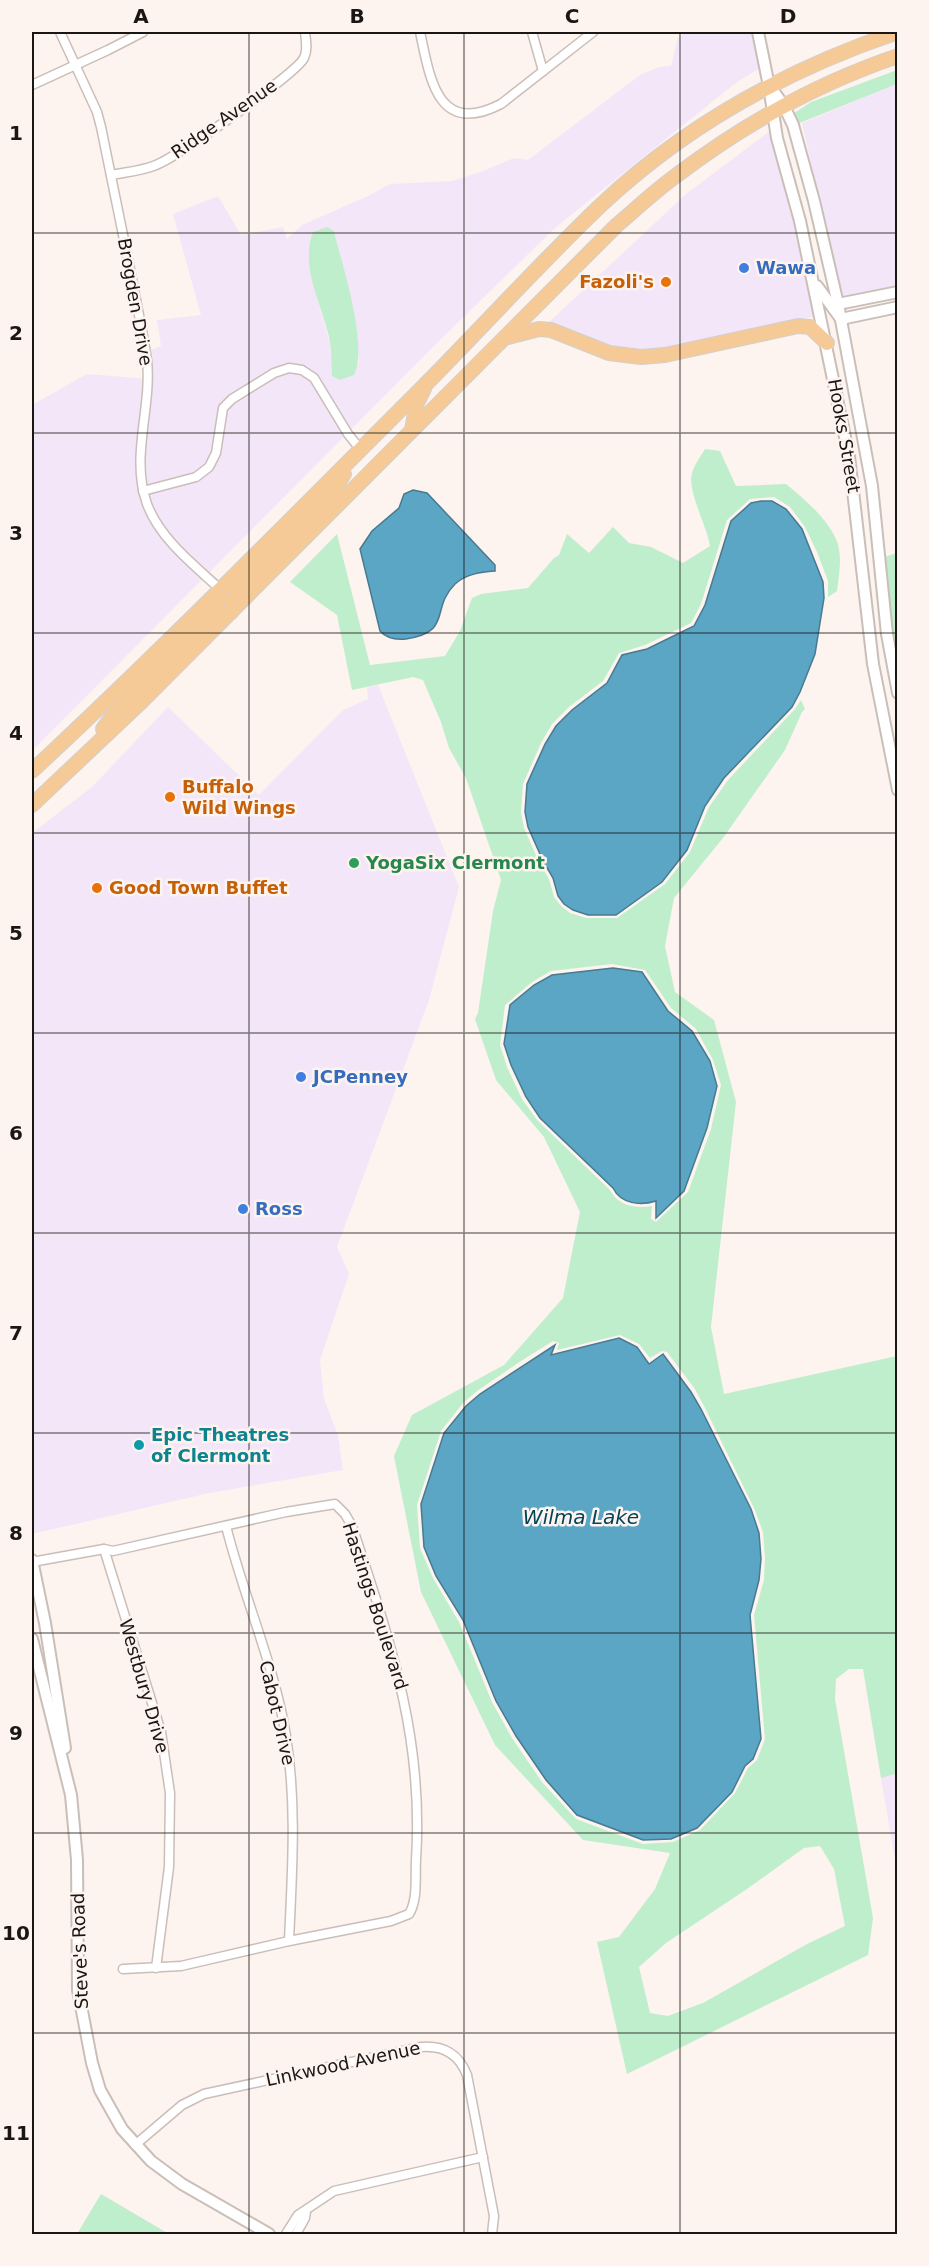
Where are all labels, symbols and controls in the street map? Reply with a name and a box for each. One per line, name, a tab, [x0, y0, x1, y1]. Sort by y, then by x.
text: A	[133, 4, 149, 28]
text: B	[349, 4, 365, 28]
text: C	[565, 4, 579, 28]
text: D	[780, 4, 796, 28]
street label: Ridge Avenue	[167, 74, 281, 163]
text: 1	[9, 121, 23, 145]
street label: Brogden Drive	[114, 236, 157, 367]
place label: Wawa	[756, 257, 816, 278]
marker: Wawa	[737, 261, 751, 275]
place label: Fazoli's	[579, 271, 654, 292]
marker: Fazoli's	[659, 275, 673, 289]
text: 2	[9, 321, 23, 345]
street label: Hooks Street	[824, 377, 865, 495]
text: 3	[9, 521, 23, 545]
text: 4	[9, 721, 23, 745]
place label: Buffalo Wild Wings	[182, 776, 296, 818]
marker: Buffalo Wild Wings	[163, 790, 177, 804]
place label: YogaSix Clermont	[365, 852, 545, 873]
marker: YogaSix Clermont	[347, 856, 361, 870]
place label: Good Town Buffet	[109, 877, 288, 898]
marker: Good Town Buffet	[90, 881, 104, 895]
text: 5	[9, 921, 23, 945]
place label: JCPenney	[311, 1066, 408, 1087]
marker: JCPenney	[294, 1070, 308, 1084]
text: 6	[9, 1121, 23, 1145]
place label: Ross	[255, 1198, 303, 1219]
marker: Ross	[236, 1202, 250, 1216]
text: 7	[9, 1321, 23, 1345]
place label: Epic Theatres of Clermont	[151, 1424, 289, 1466]
marker: Epic Theatres of Clermont	[132, 1438, 146, 1452]
water label: Wilma Lake	[523, 1505, 639, 1529]
street label: Hastings Boulevard	[338, 1519, 412, 1692]
text: 8	[9, 1521, 23, 1545]
street label: Westbury Drive	[115, 1616, 174, 1755]
street label: Cabot Drive	[255, 1658, 300, 1767]
text: 9	[9, 1721, 23, 1745]
street label: Steve's Road	[67, 1892, 92, 2010]
text: 10	[2, 1921, 30, 1945]
street label: Linkwood Avenue	[264, 2037, 422, 2090]
text: 11	[2, 2121, 30, 2145]

